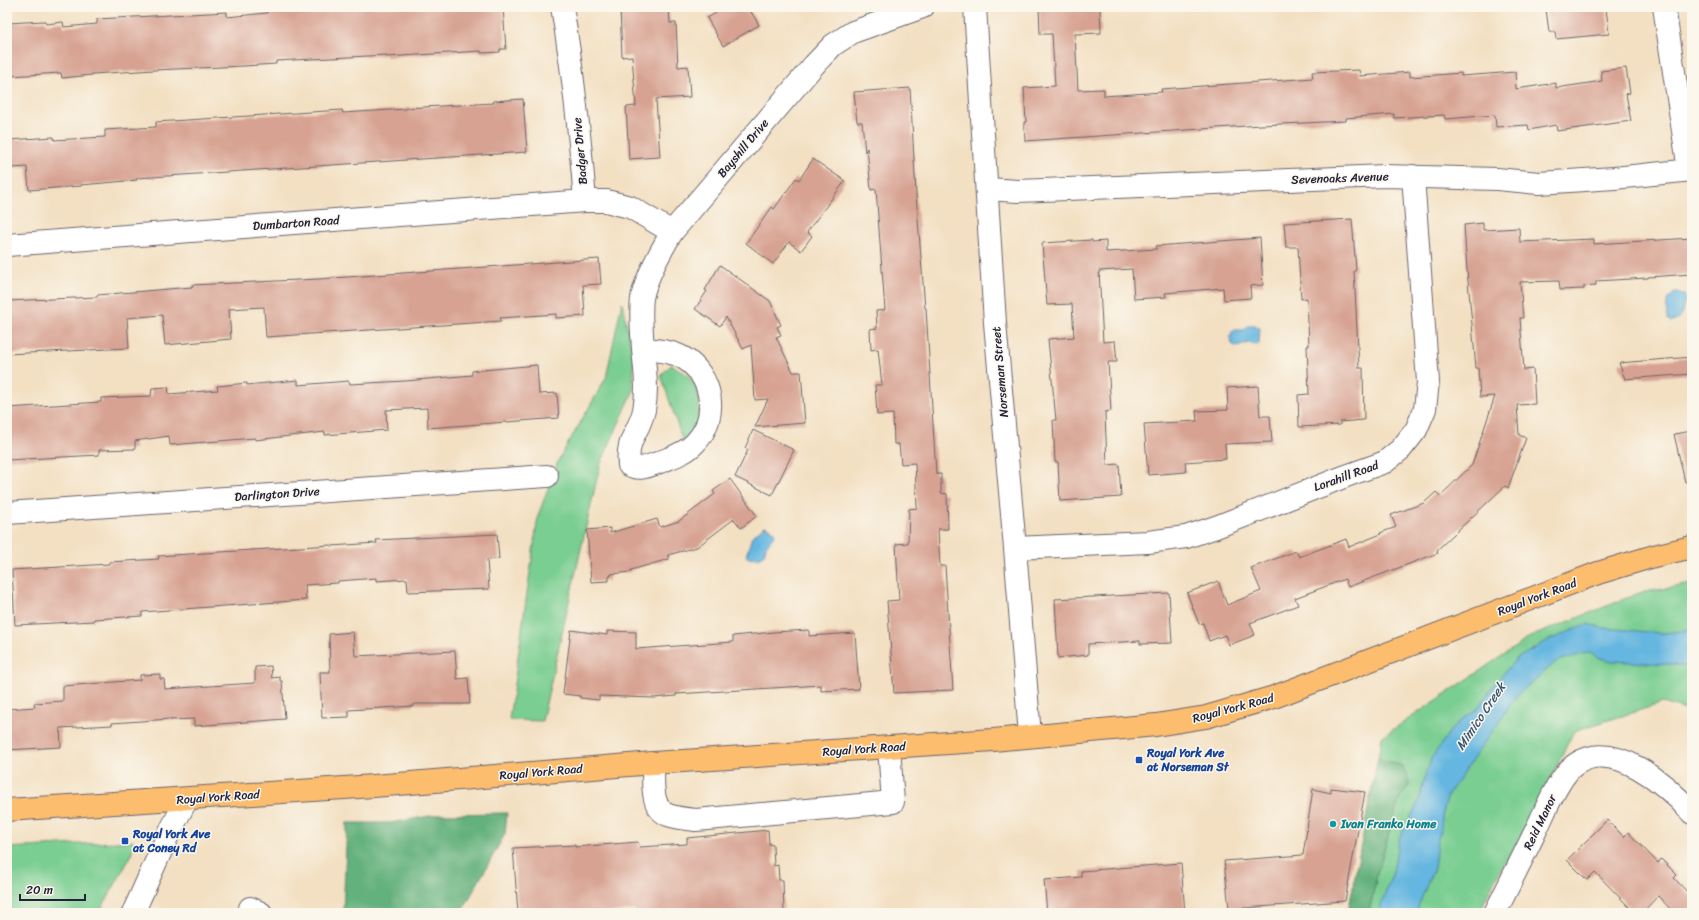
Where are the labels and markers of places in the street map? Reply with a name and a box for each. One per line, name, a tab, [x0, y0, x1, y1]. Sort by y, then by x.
place label: Royal York Ave at Norseman St	[1146, 742, 1230, 778]
marker: Royal York Ave at Norseman St	[1134, 755, 1144, 765]
place label: Ivan Franko Home	[1340, 813, 1437, 835]
marker: Ivan Franko Home	[1328, 819, 1338, 829]
place label: Royal York Ave at Coney Rd	[132, 823, 211, 859]
marker: Royal York Ave at Coney Rd	[120, 836, 130, 846]

